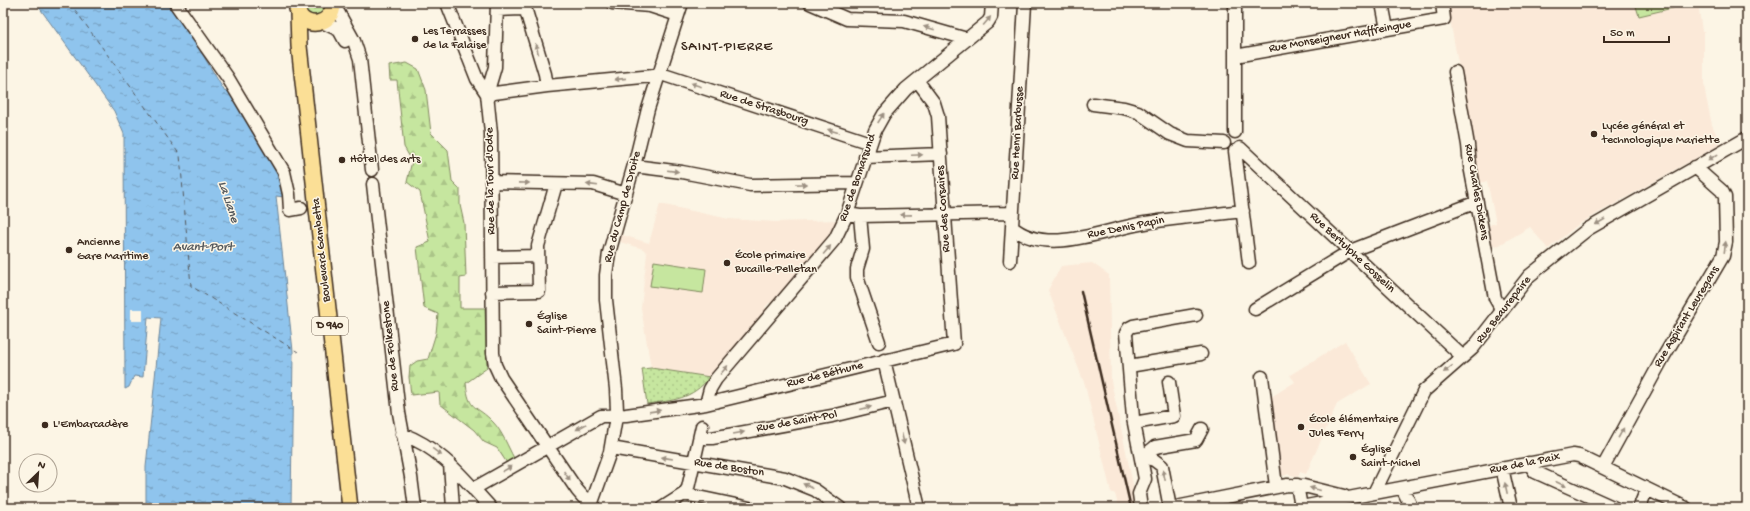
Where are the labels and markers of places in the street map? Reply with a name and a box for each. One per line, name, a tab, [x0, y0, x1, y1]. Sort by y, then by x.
place label: Les Terrasses de la Falaise	[423, 25, 487, 53]
marker: Les Terrasses de la Falaise	[410, 34, 420, 44]
place label: Lycée général et technologique Mariette	[1601, 120, 1721, 148]
marker: Lycée général et technologique Mariette	[1589, 129, 1599, 139]
place label: Hôtel des arts	[350, 153, 421, 167]
marker: Hôtel des arts	[337, 155, 347, 165]
place label: Ancienne Gare Maritime	[77, 236, 149, 264]
marker: Ancienne Gare Maritime	[64, 245, 74, 255]
place label: École primaire Bucaille-Pelletan	[734, 249, 817, 277]
marker: École primaire Bucaille-Pelletan	[722, 258, 732, 268]
place label: Église Saint-Pierre	[537, 310, 597, 338]
marker: Église Saint-Pierre	[524, 319, 534, 329]
place label: École élémentaire Jules Ferry	[1309, 413, 1399, 441]
place label: L'Embarcadère	[53, 418, 129, 432]
marker: L'Embarcadère	[40, 420, 50, 430]
marker: École élémentaire Jules Ferry	[1296, 422, 1306, 432]
place label: Église Saint-Michel	[1361, 443, 1421, 471]
marker: Église Saint-Michel	[1348, 452, 1358, 462]

